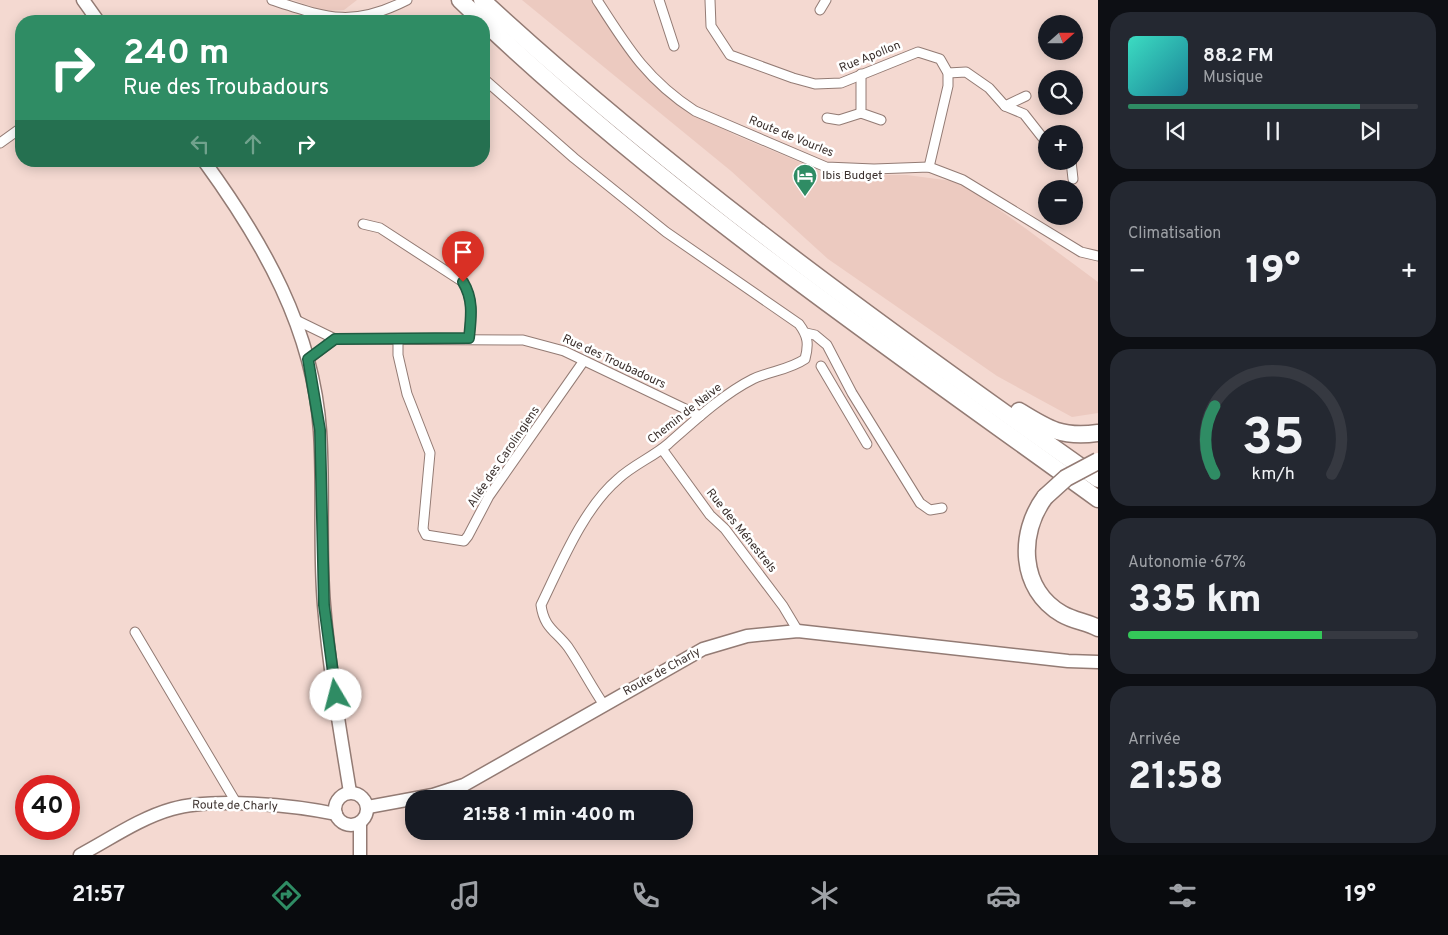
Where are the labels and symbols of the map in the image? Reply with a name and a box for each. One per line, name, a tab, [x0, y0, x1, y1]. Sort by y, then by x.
north arrow	[1038, 15, 1082, 60]
street label: Rue Apollon	[837, 37, 903, 77]
street label: Route de Vourles	[746, 113, 836, 161]
hotel icon: Ibis Budget	[792, 163, 818, 197]
place label: Ibis Budget	[822, 168, 883, 184]
pin	[442, 231, 484, 282]
street label: Rue des Troubadours	[560, 331, 668, 393]
street label: Chemin de Naive	[645, 380, 725, 448]
street label: Allée des Carolingiens	[464, 403, 544, 511]
street label: Rue des Ménestrels	[702, 486, 780, 576]
street label: Route de Charly	[621, 644, 703, 700]
position arrow	[309, 668, 361, 720]
speed limit sign: 40	[15, 775, 80, 840]
street label: Route de Charly	[192, 797, 278, 815]

